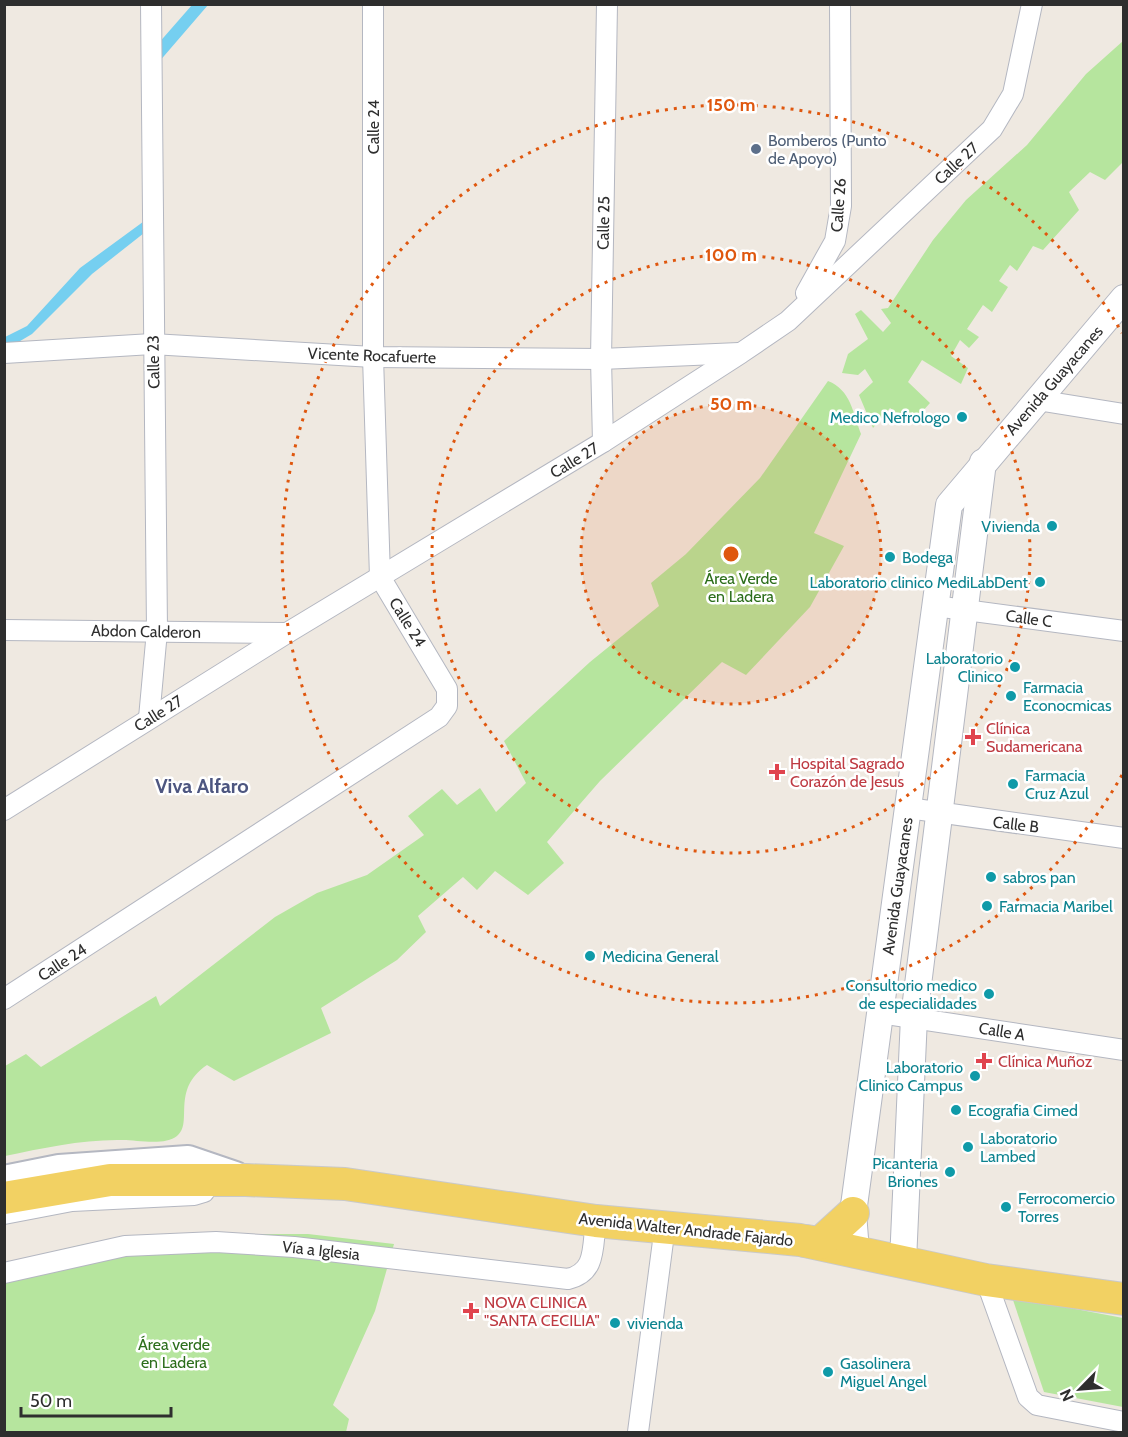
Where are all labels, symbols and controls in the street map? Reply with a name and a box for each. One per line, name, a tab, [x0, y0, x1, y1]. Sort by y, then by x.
text: 150 m	[707, 94, 755, 116]
street label: Calle 24	[364, 100, 383, 154]
place label: Bomberos (Punto de Apoyo)	[768, 131, 887, 168]
street label: Calle 27	[930, 138, 982, 188]
marker: Bomberos (Punto de Apoyo)	[749, 142, 763, 156]
street label: Calle 26	[827, 177, 850, 233]
street label: Calle 25	[594, 196, 613, 250]
text: 100 m	[705, 244, 757, 266]
street label: Avenida Guayacanes	[1002, 322, 1107, 439]
street label: Calle 23	[144, 335, 163, 389]
street label: Vicente Rocafuerte	[307, 344, 437, 367]
text: 50 m	[710, 393, 752, 415]
place label: Medico Nefrologo	[830, 408, 950, 427]
marker: Medico Nefrologo	[955, 410, 969, 424]
street label: Calle 27	[547, 439, 602, 482]
place label: Vivienda	[981, 517, 1040, 536]
marker: Vivienda	[1045, 519, 1059, 533]
centre of rings	[721, 544, 741, 564]
place label: Bodega	[902, 548, 953, 567]
marker: Bodega	[883, 550, 897, 564]
park label: Área Verde en Ladera	[704, 569, 778, 606]
place label: Laboratorio clinico MediLabDent	[810, 573, 1029, 592]
marker: Laboratorio clinico MediLabDent	[1033, 575, 1047, 589]
street label: Calle 24	[385, 594, 430, 650]
street label: Calle C	[1005, 606, 1053, 631]
street label: Abdon Calderon	[91, 621, 201, 642]
place label: Laboratorio Clinico	[926, 649, 1003, 686]
marker: Laboratorio Clinico	[1008, 660, 1022, 674]
place label: Farmacia Econocmicas	[1023, 678, 1112, 715]
marker: Farmacia Econocmicas	[1004, 689, 1018, 703]
street label: Calle 27	[131, 691, 186, 736]
place label: Clínica Sudamericana	[986, 719, 1083, 756]
marker: Clínica Sudamericana	[964, 728, 982, 746]
place label: Hospital Sagrado Corazón de Jesus	[790, 754, 905, 791]
marker: Hospital Sagrado Corazón de Jesus	[768, 763, 786, 781]
place label: Farmacia Cruz Azul	[1025, 766, 1089, 803]
district label: Viva Alfaro	[155, 774, 249, 798]
marker: Farmacia Cruz Azul	[1006, 777, 1020, 791]
street label: Calle B	[992, 812, 1041, 837]
street label: Avenida Guayacanes	[878, 816, 917, 956]
place label: sabros pan	[1003, 868, 1076, 887]
marker: sabros pan	[984, 870, 998, 884]
place label: Farmacia Maribel	[999, 897, 1113, 916]
marker: Farmacia Maribel	[980, 899, 994, 913]
street label: Calle 24	[34, 940, 90, 985]
place label: Medicina General	[602, 947, 719, 966]
marker: Medicina General	[583, 949, 597, 963]
place label: Consultorio medico de especialidades	[845, 976, 977, 1013]
marker: Consultorio medico de especialidades	[982, 987, 996, 1001]
street label: Calle A	[977, 1018, 1027, 1045]
marker: Clínica Muñoz	[975, 1052, 993, 1070]
place label: Clínica Muñoz	[998, 1052, 1093, 1071]
place label: Laboratorio Clinico Campus	[859, 1058, 963, 1095]
marker: Laboratorio Clinico Campus	[968, 1069, 982, 1083]
place label: Ecografia Cimed	[968, 1101, 1078, 1120]
marker: Ecografia Cimed	[949, 1103, 963, 1117]
place label: Laboratorio Lambed	[980, 1129, 1057, 1166]
marker: Laboratorio Lambed	[961, 1140, 975, 1154]
place label: Picanteria Briones	[872, 1154, 938, 1191]
marker: Picanteria Briones	[943, 1165, 957, 1179]
place label: Ferrocomercio Torres	[1018, 1189, 1115, 1226]
marker: Ferrocomercio Torres	[999, 1200, 1013, 1214]
street label: Avenida Walter Andrade Fajardo	[578, 1209, 794, 1250]
street label: Vía a Iglesia	[281, 1237, 361, 1264]
place label: NOVA CLINICA "SANTA CECILIA"	[484, 1293, 600, 1330]
marker: NOVA CLINICA "SANTA CECILIA"	[462, 1302, 480, 1320]
place label: vivienda	[627, 1314, 684, 1333]
marker: vivienda	[608, 1316, 622, 1330]
park label: Área verde en Ladera	[138, 1335, 210, 1372]
place label: Gasolinera Miguel Angel	[840, 1354, 927, 1391]
north arrow	[1050, 1359, 1110, 1419]
marker: Gasolinera Miguel Angel	[821, 1365, 835, 1379]
scale bar	[21, 1380, 171, 1418]
text: N	[1056, 1386, 1078, 1404]
text: 50 m	[30, 1390, 72, 1412]

